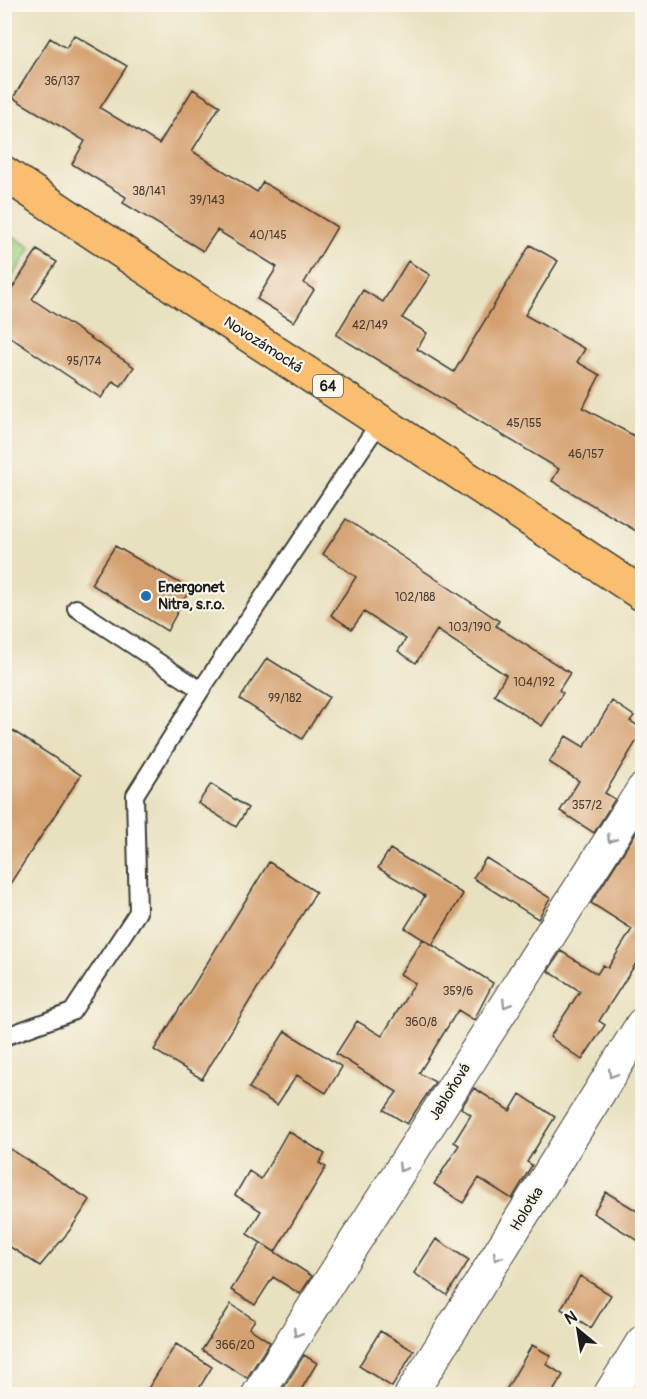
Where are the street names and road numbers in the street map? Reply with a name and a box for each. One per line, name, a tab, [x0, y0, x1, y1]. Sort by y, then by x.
street label: Novozámocká	[220, 313, 306, 377]
road number: 64	[313, 375, 343, 397]
street label: Jabloňová	[425, 1060, 475, 1124]
street label: Holotka	[506, 1183, 548, 1235]

